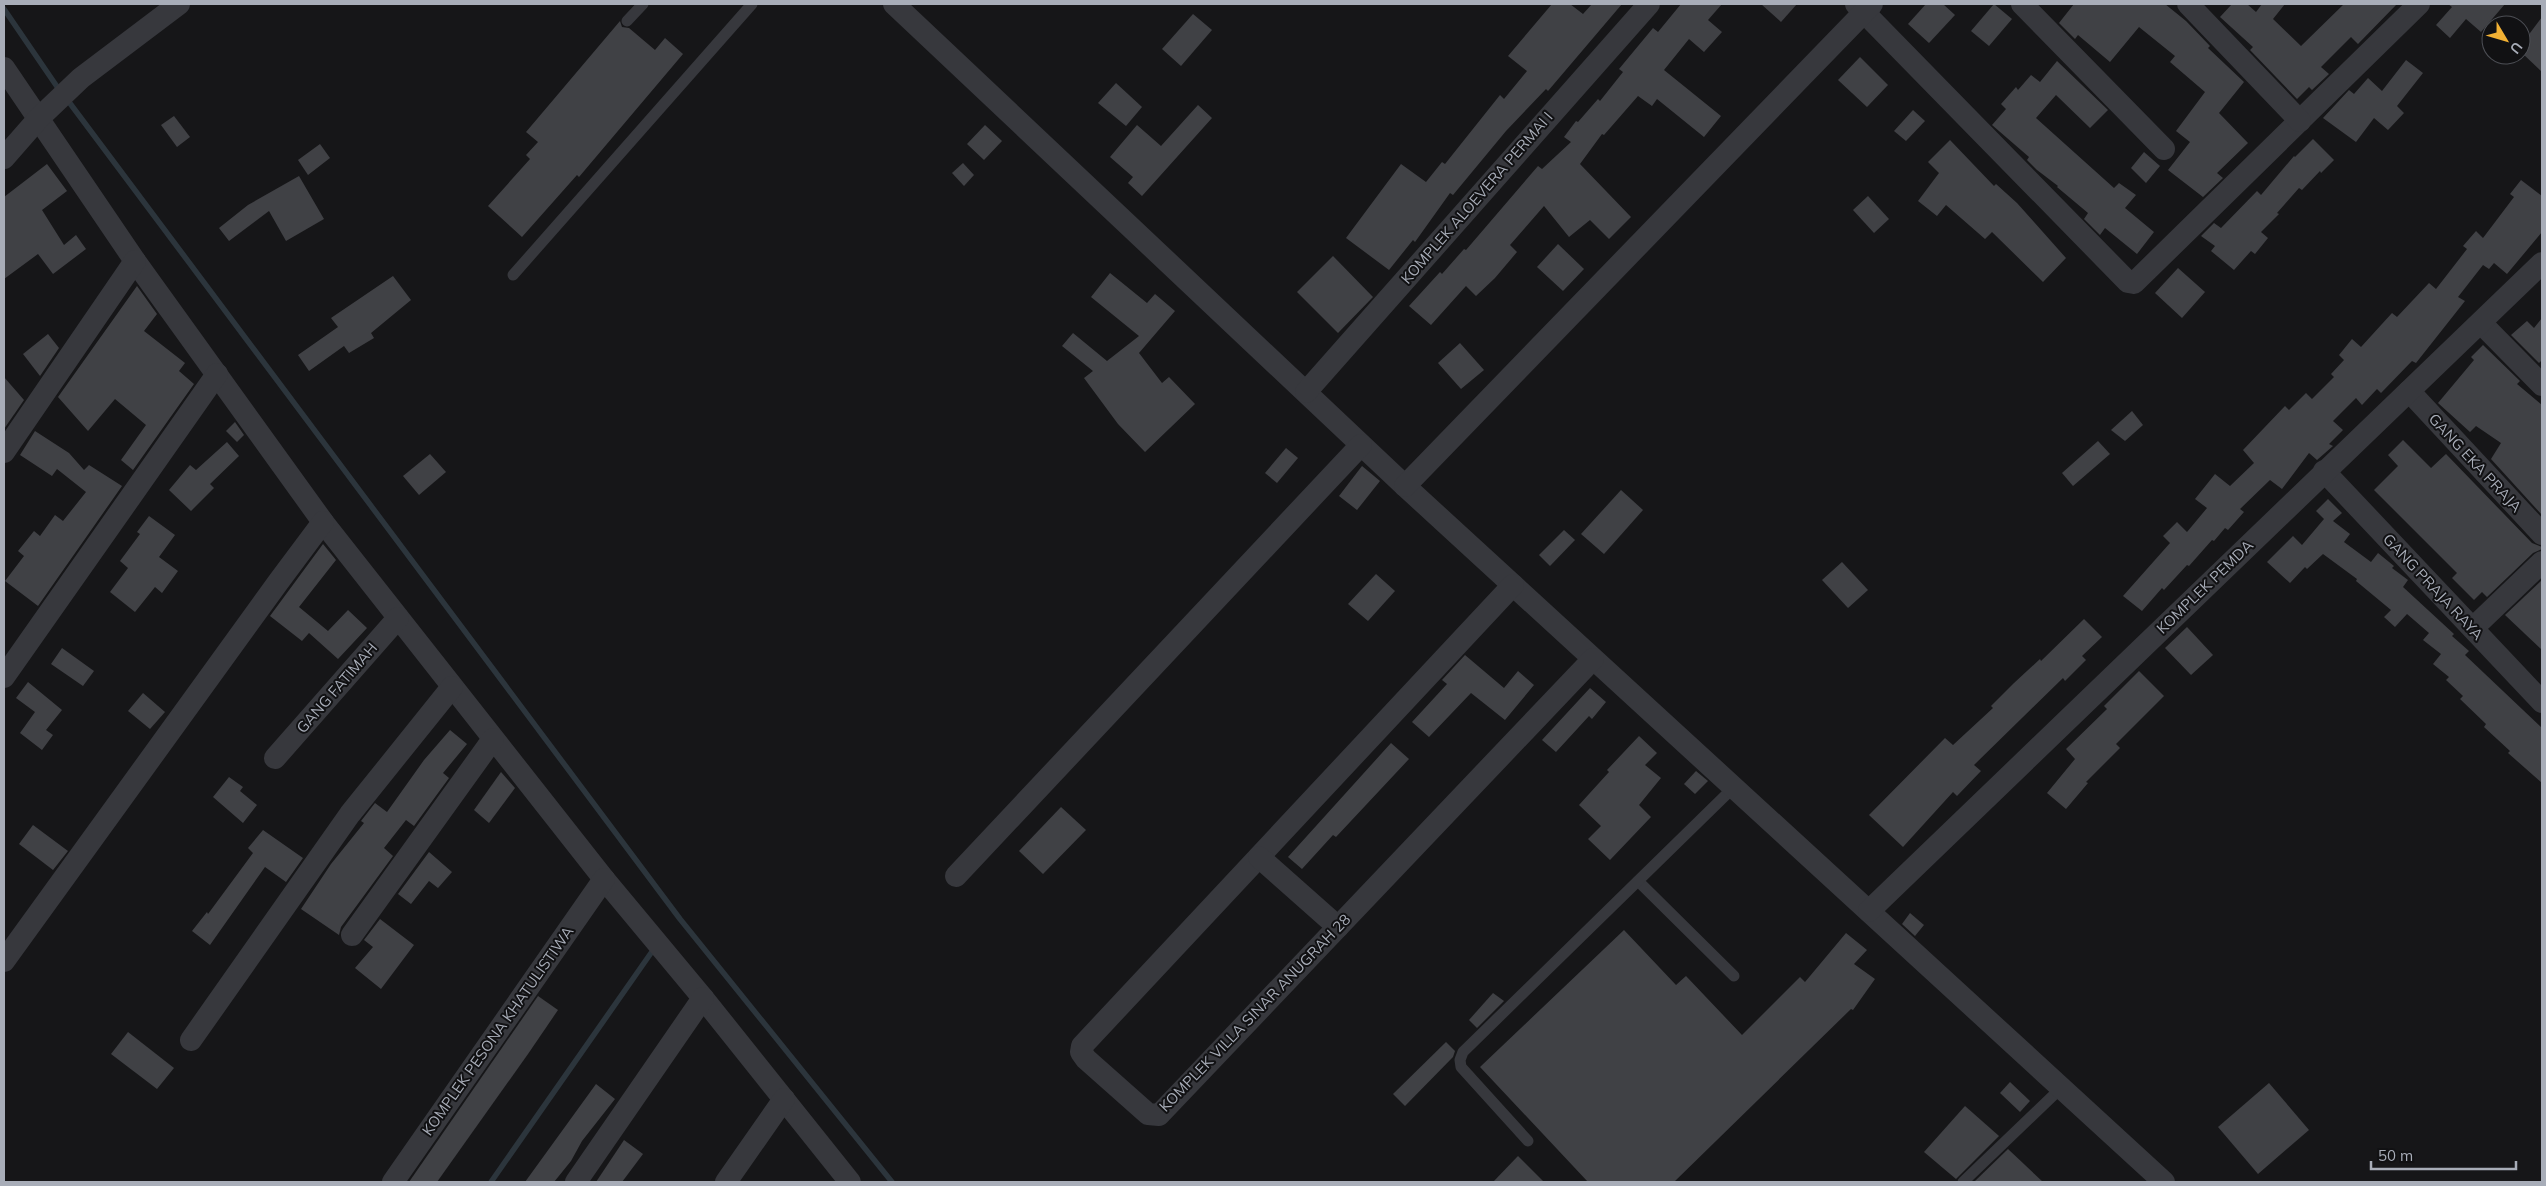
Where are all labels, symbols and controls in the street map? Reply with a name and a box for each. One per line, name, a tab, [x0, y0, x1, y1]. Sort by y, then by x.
north arrow	[2481, 15, 2531, 65]
text: U	[2506, 38, 2527, 58]
street label: KOMPLEK ALOEVERA PERMAI I	[1397, 108, 1557, 288]
street label: GANG EKA PRAJA	[2425, 409, 2526, 516]
street label: GANG PRAJA RAYA	[2379, 529, 2488, 644]
street label: KOMPLEK PEMDA	[2152, 536, 2257, 638]
street label: GANG FATIMAH	[292, 638, 381, 737]
street label: KOMPLEK VILLA SINAR ANUGRAH 28	[1155, 910, 1354, 1115]
street label: KOMPLEK PESONA KHATULISTIWA	[418, 922, 577, 1139]
scale bar	[2371, 1138, 2516, 1170]
text: 50 m	[2378, 1146, 2413, 1165]

